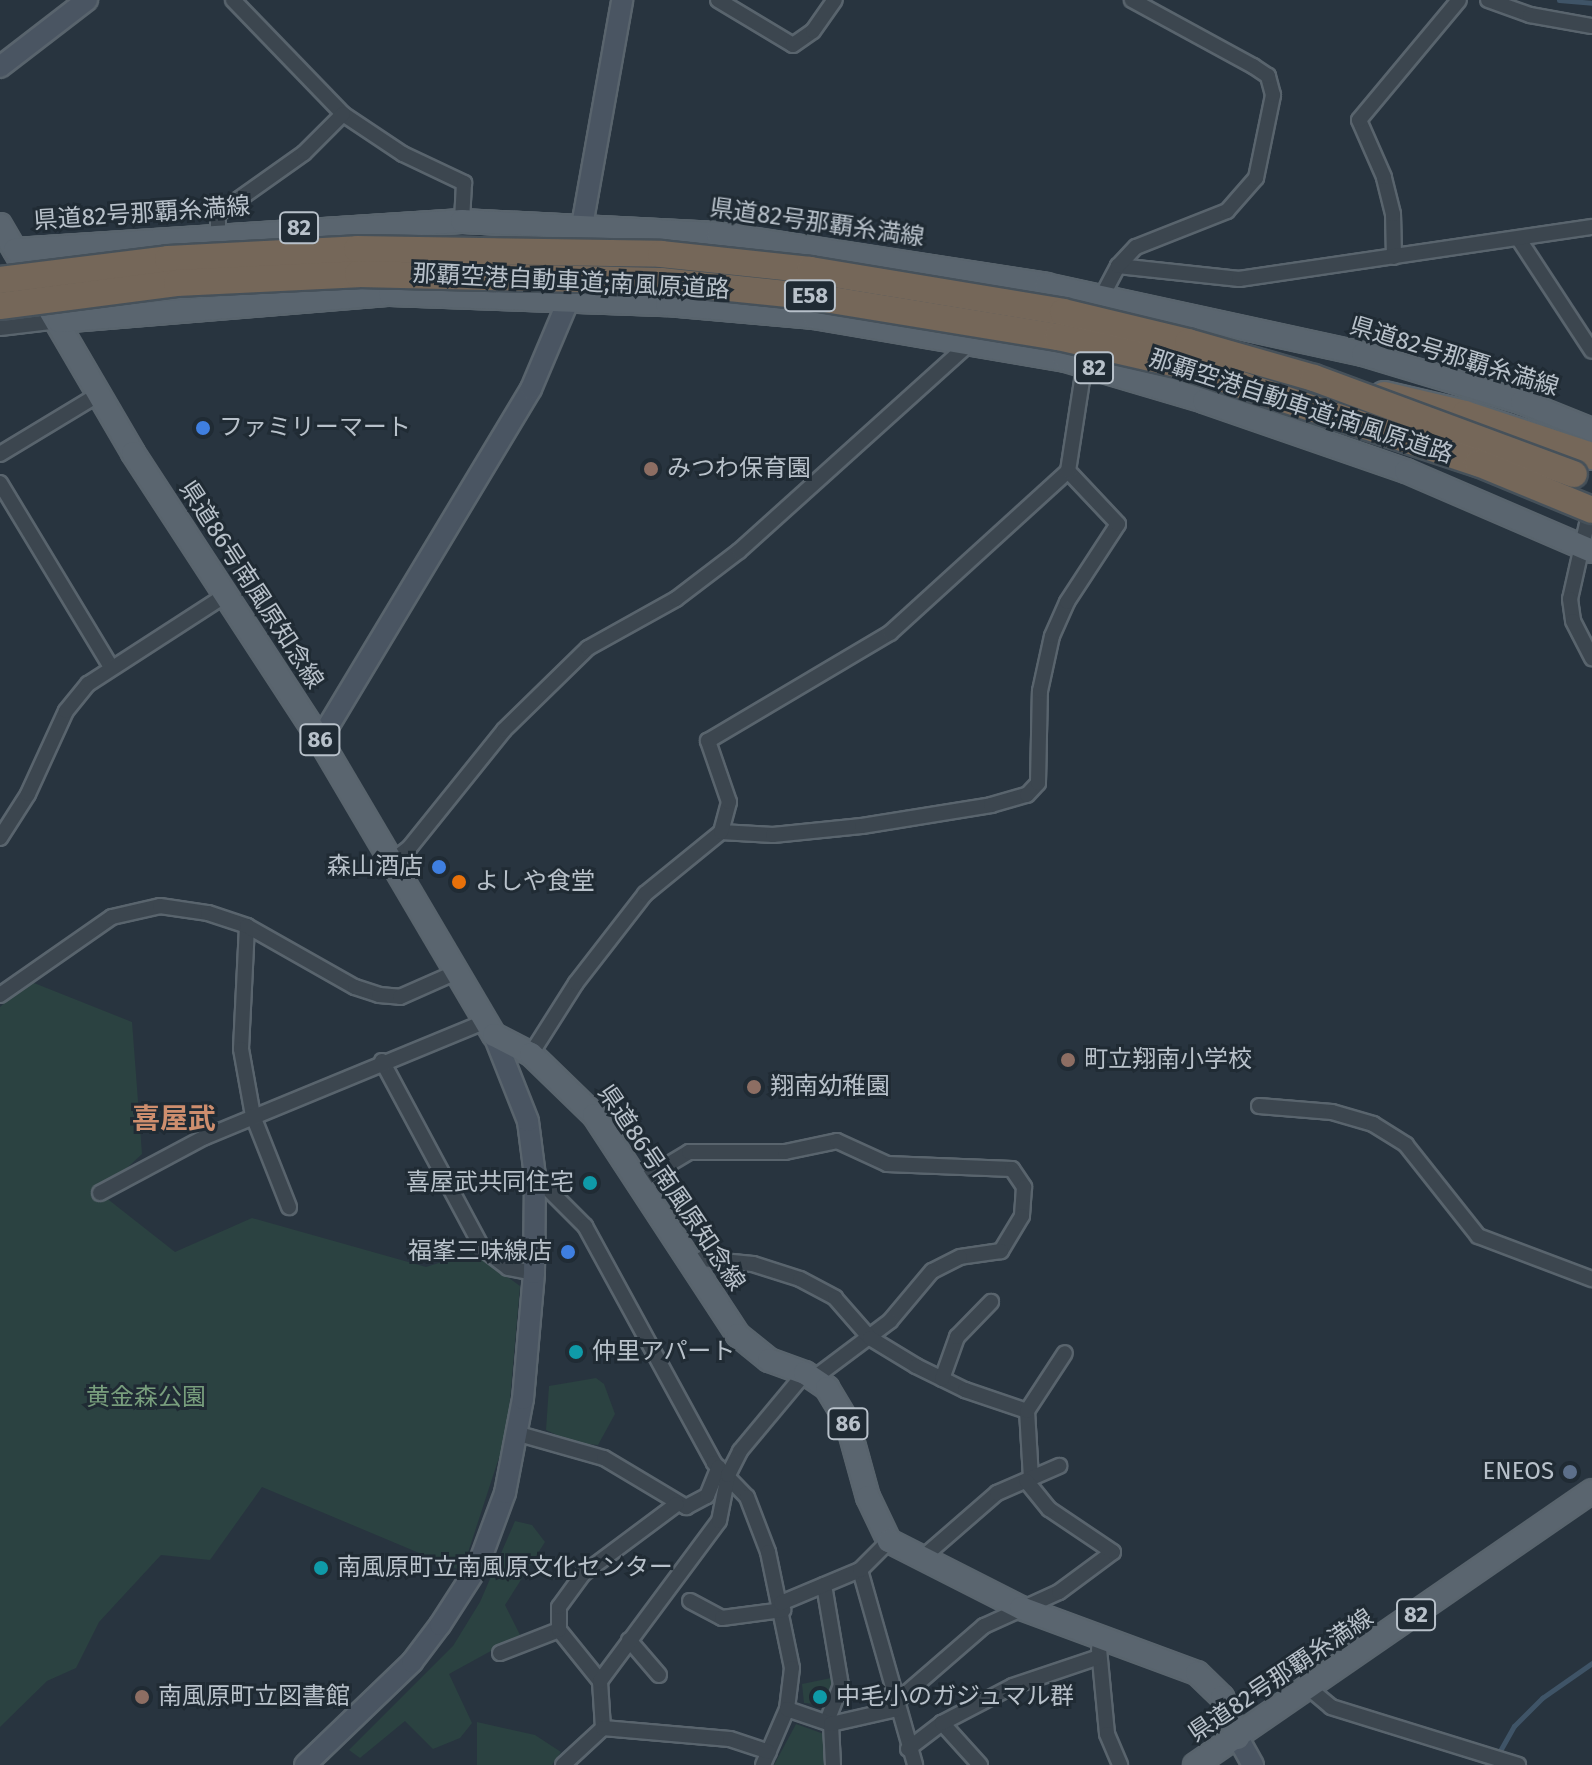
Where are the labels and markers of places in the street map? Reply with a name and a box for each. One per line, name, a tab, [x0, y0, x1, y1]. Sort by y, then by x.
place label: ファミリーマート	[219, 414, 411, 442]
marker: ファミリーマート	[194, 419, 212, 437]
place label: みつわ保育園	[667, 455, 811, 483]
marker: みつわ保育園	[642, 460, 660, 478]
place label: 森山酒店	[327, 853, 423, 881]
marker: 森山酒店	[430, 858, 448, 876]
place label: よしや食堂	[475, 868, 595, 896]
marker: よしや食堂	[450, 873, 468, 891]
place label: 町立翔南小学校	[1084, 1046, 1252, 1074]
marker: 町立翔南小学校	[1059, 1051, 1077, 1069]
place label: 翔南幼稚園	[770, 1073, 890, 1101]
marker: 翔南幼稚園	[745, 1078, 763, 1096]
place label: 喜屋武共同住宅	[406, 1169, 574, 1197]
marker: 喜屋武共同住宅	[581, 1174, 599, 1192]
place label: 福峯三味線店	[408, 1238, 552, 1266]
marker: 福峯三味線店	[559, 1243, 577, 1261]
place label: 仲里アパート	[592, 1338, 736, 1366]
marker: 仲里アパート	[567, 1343, 585, 1361]
place label: ENEOS	[1483, 1458, 1554, 1486]
marker: ENEOS	[1561, 1463, 1579, 1481]
place label: 南風原町立南風原文化センター	[337, 1554, 673, 1582]
marker: 南風原町立南風原文化センター	[312, 1559, 330, 1577]
place label: 南風原町立図書館	[158, 1683, 350, 1711]
place label: 中毛小のガジュマル群	[836, 1683, 1076, 1711]
marker: 南風原町立図書館	[133, 1688, 151, 1706]
marker: 中毛小のガジュマル群	[811, 1688, 829, 1706]

